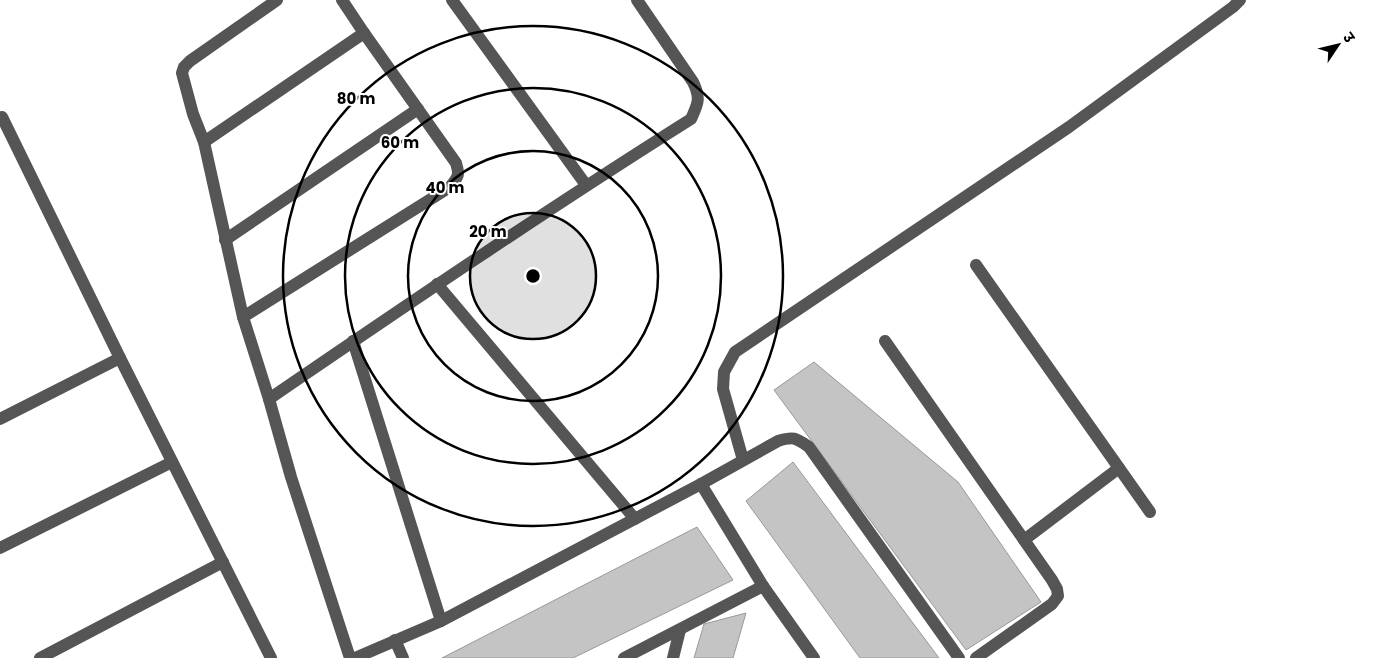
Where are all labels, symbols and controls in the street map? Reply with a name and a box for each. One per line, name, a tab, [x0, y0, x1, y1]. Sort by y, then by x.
north arrow	[1313, 20, 1363, 70]
text: उ	[1338, 28, 1360, 47]
text: 80 m	[337, 88, 375, 109]
text: 60 m	[381, 132, 419, 153]
text: 40 m	[425, 177, 465, 198]
text: 20 m	[469, 221, 507, 242]
centre of rings	[524, 267, 542, 285]

